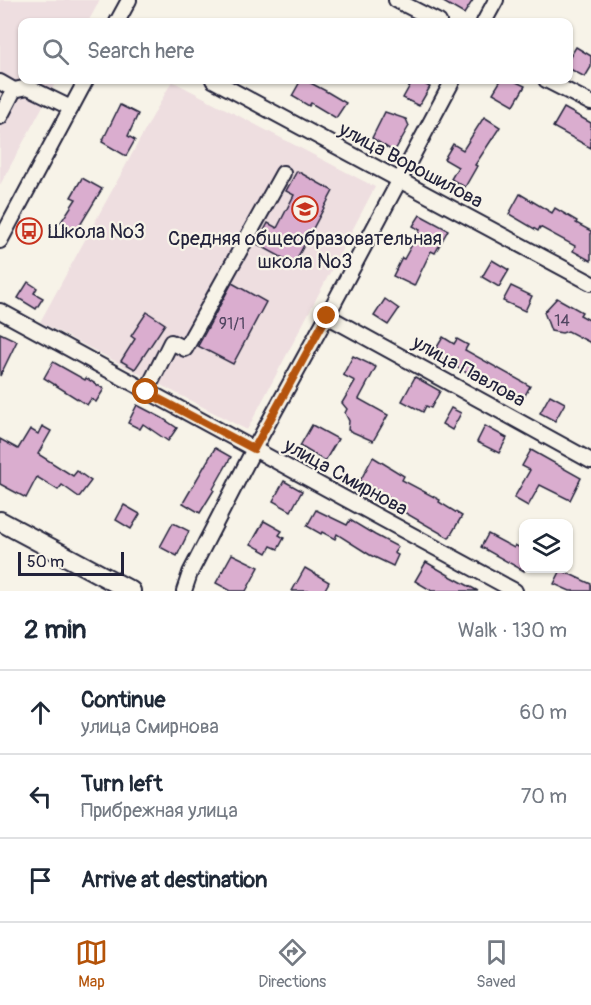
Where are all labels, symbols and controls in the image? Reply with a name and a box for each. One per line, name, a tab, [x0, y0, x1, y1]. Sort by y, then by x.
search box	[18, 18, 573, 84]
icon: search	[39, 35, 72, 68]
text: Search here	[87, 37, 194, 65]
street label: улица Ворошилова	[334, 116, 487, 214]
school or university icon: Средняя общеобразовательная школа №3	[290, 194, 320, 224]
bus stop icon: Школа №3	[14, 216, 44, 246]
place label: Школа №3	[48, 219, 145, 244]
place label: Средняя общеобразовательная школа №3	[168, 226, 442, 274]
route end	[313, 302, 339, 328]
house number: 14	[554, 311, 570, 331]
house number: 91/1	[219, 314, 245, 334]
street label: улица Павлова	[407, 329, 530, 412]
route start	[132, 378, 158, 404]
street label: улица Смирнова	[279, 432, 412, 521]
map controls	[519, 519, 573, 573]
button: layers	[519, 519, 573, 573]
scale bar	[18, 549, 124, 576]
text: 50 m	[27, 552, 64, 572]
text: 2 min	[24, 614, 86, 646]
text: Walk · 130 m	[458, 618, 567, 643]
text: Continue	[81, 686, 165, 714]
icon: ahead	[24, 696, 57, 729]
text: 60 m	[520, 700, 567, 725]
text: улица Смирнова	[81, 714, 219, 739]
text: Turn left	[81, 770, 163, 798]
icon: left	[24, 780, 57, 813]
text: 70 m	[521, 784, 567, 809]
text: Прибрежная улица	[81, 798, 238, 823]
icon: arrive	[24, 864, 57, 897]
text: Arrive at destination	[81, 866, 267, 894]
tab: Map	[75, 936, 108, 992]
tab: Directions	[258, 936, 326, 992]
tab: Saved	[476, 936, 516, 992]

